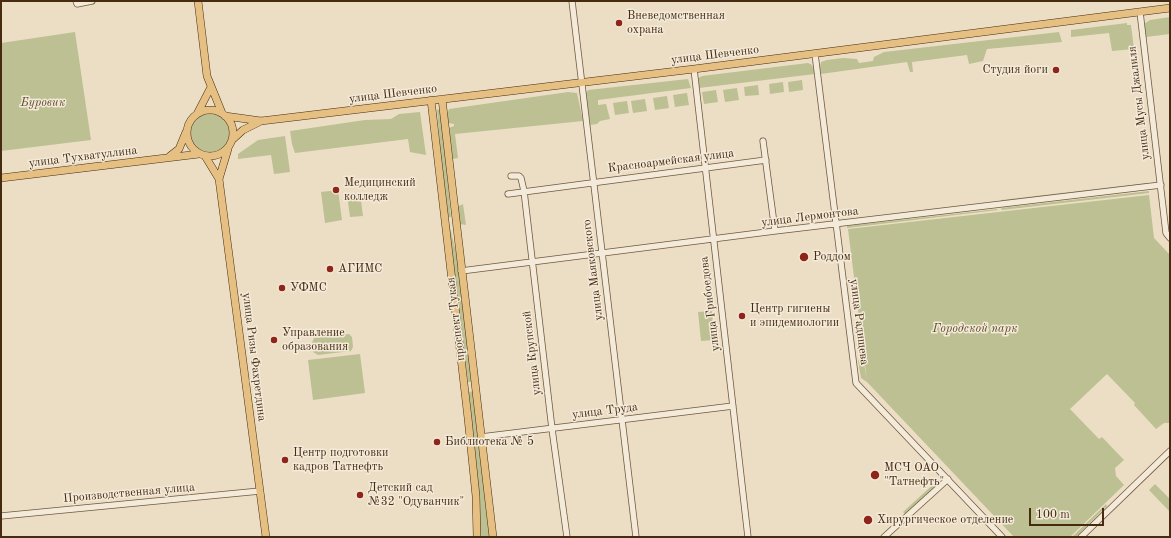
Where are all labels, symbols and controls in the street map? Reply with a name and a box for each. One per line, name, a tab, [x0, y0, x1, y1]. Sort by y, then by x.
place label: Вневедомственная охрана	[627, 9, 725, 37]
marker: Вневедомственная охрана	[614, 18, 624, 28]
street label: улица Шевченко	[670, 42, 760, 68]
street label: улица Мусы Джалиля	[1125, 45, 1153, 161]
place label: Студия йоги	[982, 63, 1048, 77]
marker: Студия йоги	[1051, 65, 1061, 75]
street label: улица Шевченко	[348, 81, 438, 107]
park label: Буровик	[21, 96, 65, 110]
street label: улица Тухватуллина	[28, 143, 138, 171]
street label: Красноармейская улица	[607, 146, 735, 176]
place label: Медицинский колледж	[344, 176, 416, 204]
marker: Медицинский колледж	[331, 185, 341, 195]
street label: улица Лермонтова	[761, 204, 859, 230]
street label: улица Маяковского	[580, 219, 606, 321]
place label: Роддом	[813, 250, 851, 264]
marker: Роддом	[798, 251, 810, 263]
street label: улица Грибоедова	[697, 256, 723, 352]
place label: АГИМС	[338, 262, 382, 276]
marker: АГИМС	[325, 264, 335, 274]
street label: проспект Тукая	[444, 276, 468, 362]
street label: улица Радищева	[847, 278, 871, 366]
place label: УФМС	[290, 281, 327, 295]
marker: УФМС	[277, 283, 287, 293]
street label: улица Ризы Фахретдина	[239, 292, 269, 422]
place label: Центр гигиены и эпидемиологии	[750, 302, 839, 330]
street label: улица Крупской	[520, 310, 544, 396]
marker: Центр гигиены и эпидемиологии	[737, 311, 747, 321]
park label: Городской парк	[932, 322, 1018, 336]
place label: Управление образования	[282, 326, 348, 354]
marker: Управление образования	[269, 335, 279, 345]
street label: улица Труда	[571, 400, 639, 422]
place label: Библиотека № 5	[445, 435, 534, 449]
marker: Библиотека № 5	[432, 437, 442, 447]
place label: Центр подготовки кадров Татнефть	[293, 446, 388, 474]
marker: Центр подготовки кадров Татнефть	[280, 455, 290, 465]
place label: МСЧ ОАО "Татнефть"	[884, 461, 944, 489]
marker: МСЧ ОАО "Татнефть"	[869, 469, 881, 481]
street label: Производственная улица	[63, 480, 195, 506]
place label: Детский сад №32 "Одуванчик"	[368, 481, 464, 509]
marker: Детский сад №32 "Одуванчик"	[355, 490, 365, 500]
scale bar	[1031, 500, 1106, 526]
text: 100 m	[1036, 509, 1070, 521]
place label: Хирургическое отделение	[877, 513, 1013, 527]
marker: Хирургическое отделение	[862, 514, 874, 526]

